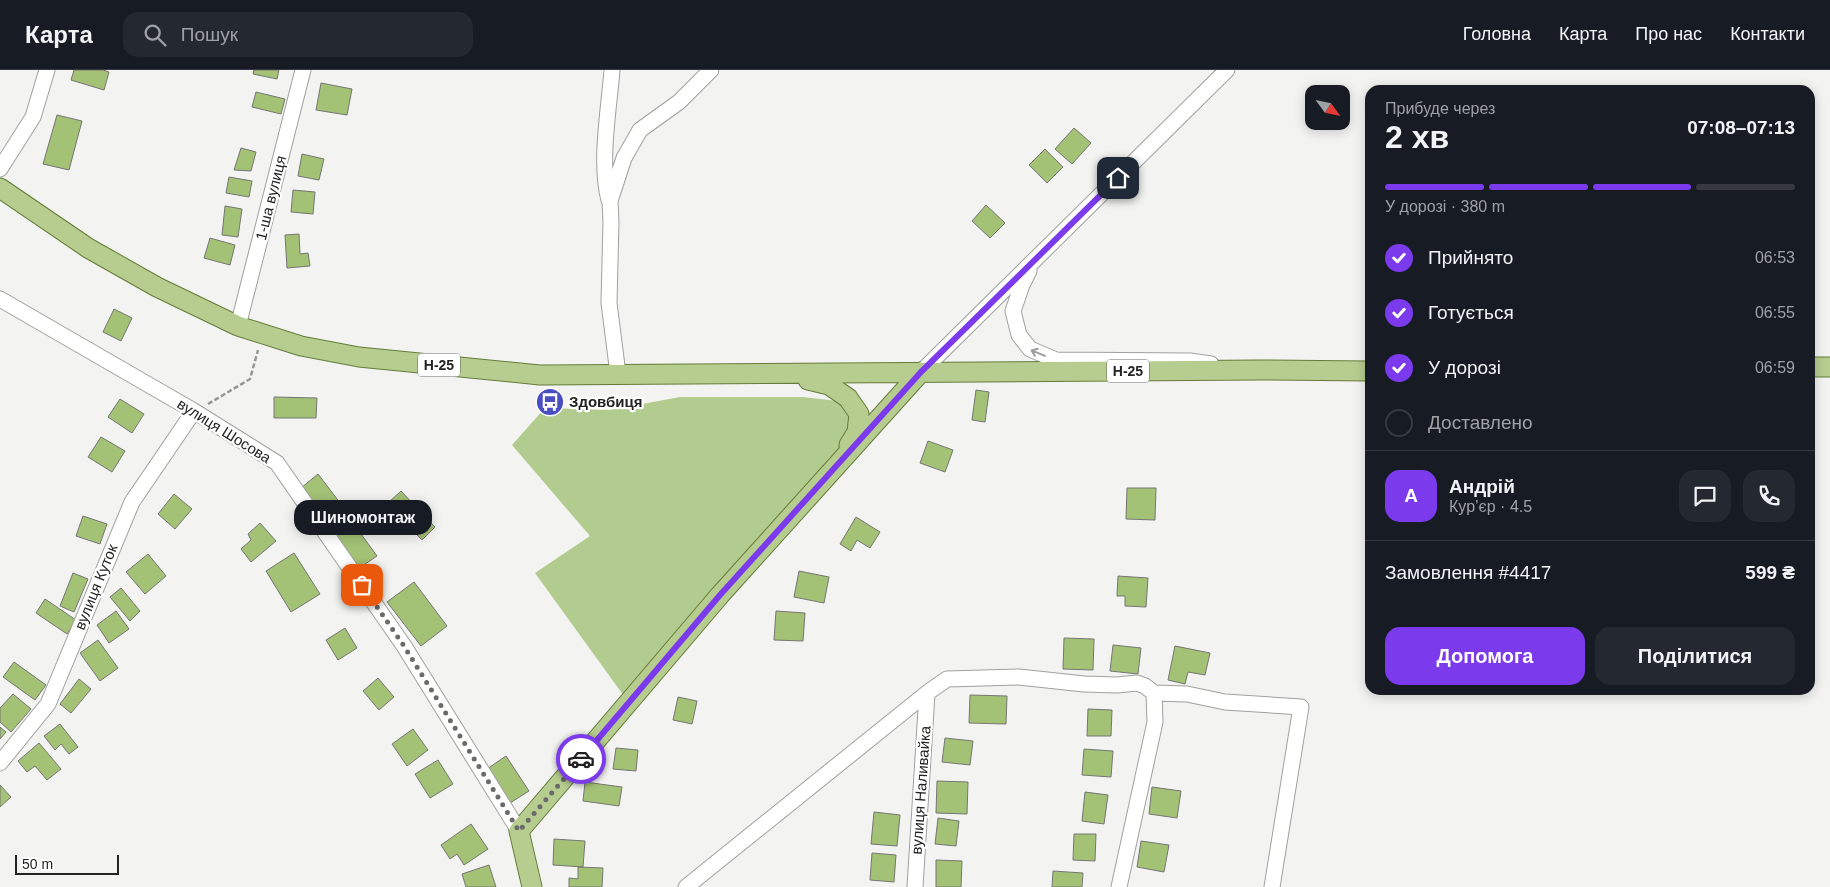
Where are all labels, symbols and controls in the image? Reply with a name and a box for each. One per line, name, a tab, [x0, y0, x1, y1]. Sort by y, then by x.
search box	[123, 12, 473, 57]
text: Карта	[25, 21, 93, 48]
icon: search	[141, 21, 169, 49]
text: Пошук	[181, 24, 238, 45]
text: Головна	[1463, 24, 1531, 44]
text: Карта	[1559, 24, 1607, 44]
text: Про нас	[1635, 24, 1702, 44]
text: Контакти	[1730, 24, 1805, 44]
north arrow	[1305, 85, 1350, 130]
map controls	[1305, 85, 1350, 130]
text: Прибуде через	[1385, 100, 1495, 117]
text: 07:08–07:13	[1687, 117, 1795, 138]
text: 2 хв	[1385, 119, 1449, 155]
street label: 1-ша вулиця	[252, 154, 289, 242]
pin	[1097, 157, 1139, 199]
icon: home	[1104, 164, 1132, 192]
text: У дорозі · 380 m	[1385, 198, 1505, 215]
icon: check	[1385, 244, 1413, 272]
text: Прийнято	[1428, 247, 1513, 268]
text: 06:53	[1755, 249, 1795, 266]
icon: check	[1385, 299, 1413, 327]
text: Готується	[1428, 302, 1514, 323]
text: 06:55	[1755, 304, 1795, 321]
one-way arrow	[1031, 347, 1046, 357]
road number: Н-25	[418, 354, 460, 376]
icon: check	[1385, 354, 1413, 382]
text: У дорозі	[1428, 357, 1501, 378]
text: 06:59	[1755, 359, 1795, 376]
road number: Н-25	[1107, 360, 1149, 382]
bus stop icon: Здовбиця	[535, 387, 565, 417]
place label: Здовбиця	[569, 393, 643, 410]
street label: вулиця Шосова	[174, 395, 275, 466]
text: Доставлено	[1428, 412, 1533, 433]
button: chat	[1679, 470, 1731, 522]
button: phone	[1743, 470, 1795, 522]
text: Андрій	[1449, 476, 1515, 497]
text: А	[1404, 485, 1418, 506]
text: Кур’єр · 4.5	[1449, 498, 1532, 515]
callout: Шиномонтаж	[293, 500, 431, 535]
text: Шиномонтаж	[311, 509, 415, 526]
street label: вулиця Куток	[71, 541, 121, 632]
text: Замовлення #4417	[1385, 562, 1551, 583]
text: 599 ₴	[1745, 562, 1795, 583]
pin	[341, 564, 383, 606]
icon: bag	[348, 571, 376, 599]
button: Допомога	[1385, 627, 1585, 685]
button: Поділитися	[1595, 627, 1795, 685]
street label: вулиця Наливайка	[908, 724, 934, 855]
courier	[556, 734, 606, 784]
icon: car	[567, 745, 595, 773]
scale bar	[15, 852, 119, 875]
text: 50 m	[22, 856, 53, 872]

